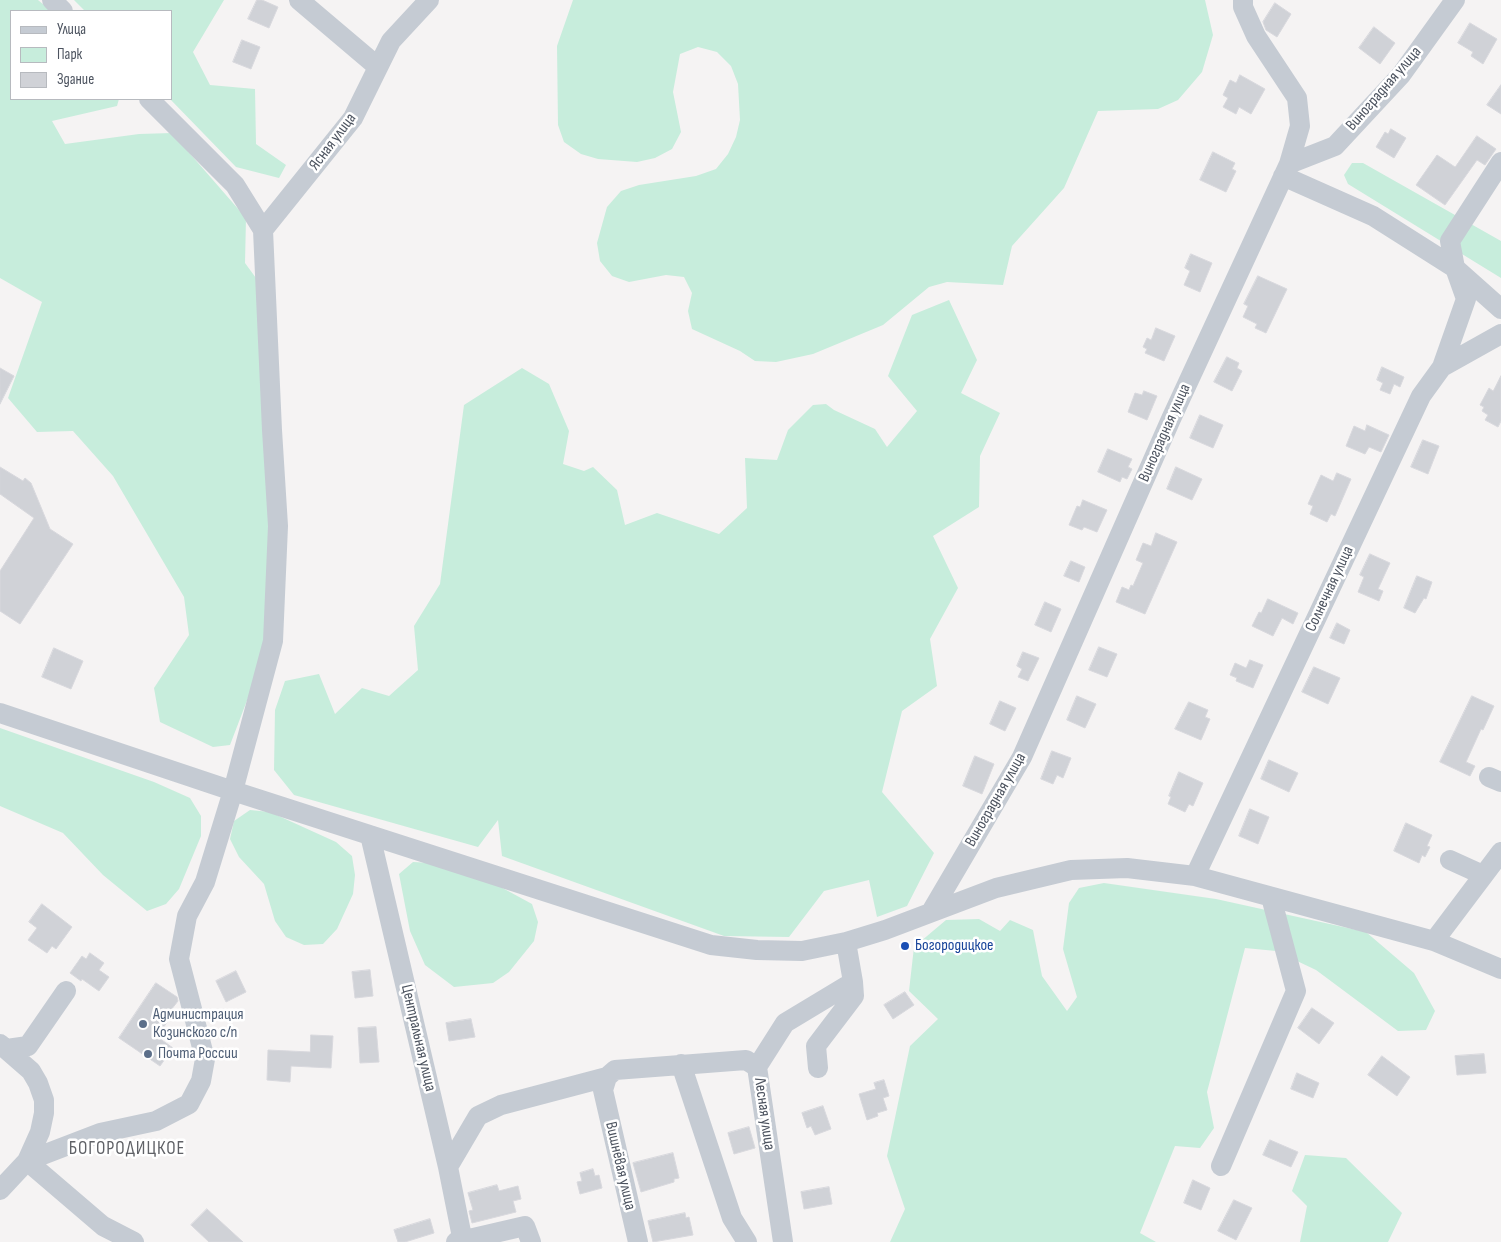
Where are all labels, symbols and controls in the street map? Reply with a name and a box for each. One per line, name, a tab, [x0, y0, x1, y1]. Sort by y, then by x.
legend	[10, 10, 172, 100]
text: Улица	[57, 20, 86, 39]
street label: Виноградная улица	[1342, 43, 1426, 135]
text: Парк	[57, 45, 82, 64]
text: Здание	[57, 70, 94, 89]
street label: Ясная улица	[305, 110, 361, 174]
street label: Виноградная улица	[1135, 381, 1195, 485]
street label: Солнечная улица	[1302, 543, 1358, 635]
street label: Виноградная улица	[961, 750, 1031, 850]
place label: Богородицкое	[915, 936, 993, 956]
marker: Богородицкое	[899, 940, 911, 952]
street label: Центральная улица	[396, 983, 440, 1093]
place label: Администрация Козинского с/п	[153, 1005, 244, 1043]
marker: Администрация Козинского с/п	[137, 1018, 149, 1030]
place label: Почта России	[158, 1044, 238, 1064]
marker: Почта России	[142, 1048, 154, 1060]
street label: Лесная улица	[749, 1077, 779, 1151]
street label: Вишнёвая улица	[601, 1120, 639, 1212]
district label: БОГОРОДИЦКОЕ	[67, 1138, 187, 1160]

